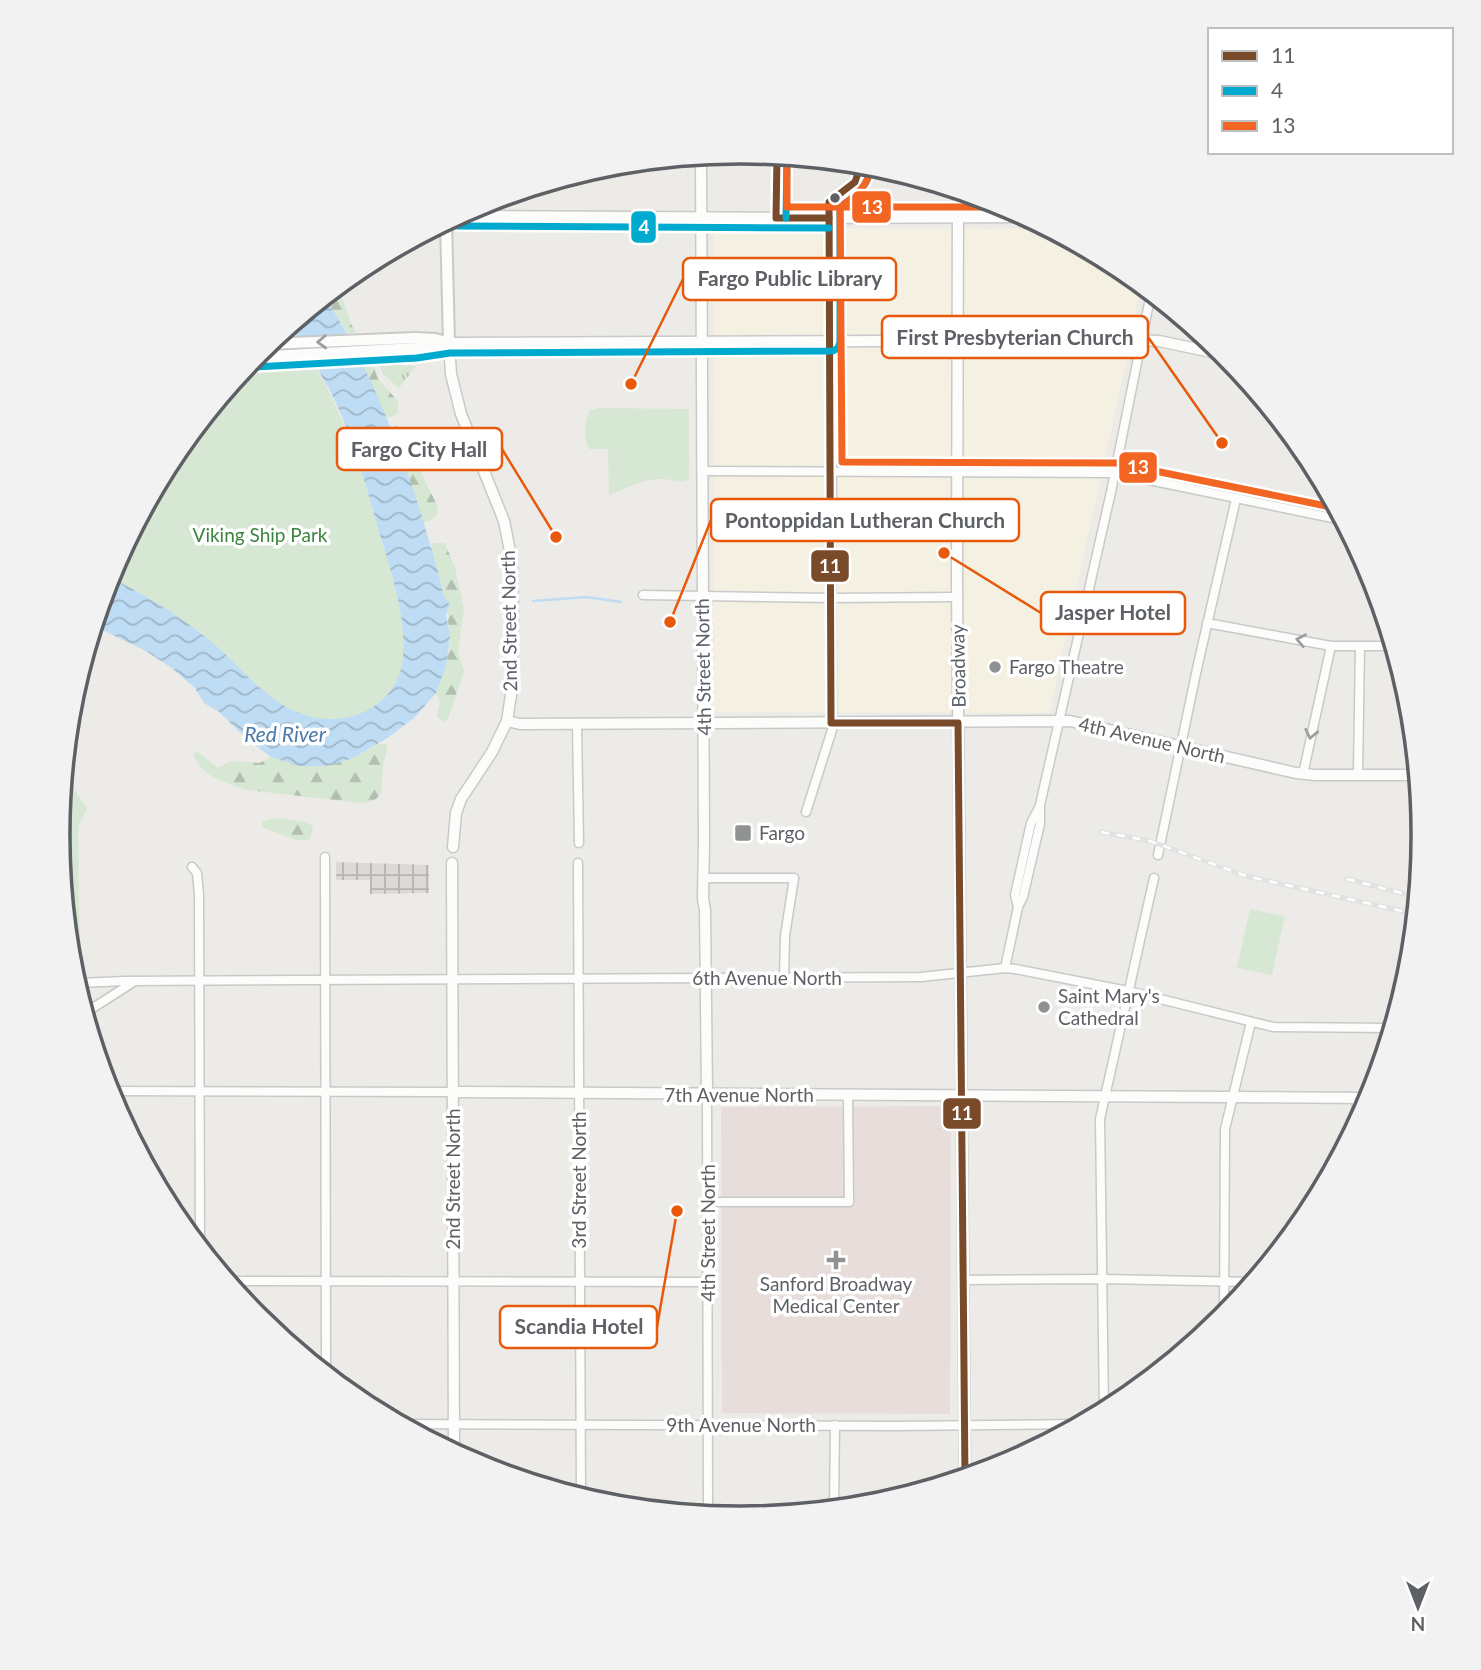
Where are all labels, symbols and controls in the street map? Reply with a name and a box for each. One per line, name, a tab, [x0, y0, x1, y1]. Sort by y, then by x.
legend	[1208, 28, 1453, 154]
text: 11	[1271, 42, 1295, 67]
text: 4	[1271, 77, 1283, 102]
text: 13	[1271, 112, 1295, 137]
line badge: 13	[851, 190, 892, 224]
unlabelled marker	[828, 191, 842, 205]
text: 13	[861, 195, 883, 218]
line badge: 4	[630, 210, 657, 244]
text: 4	[638, 215, 650, 238]
callout: Fargo Public Library	[683, 258, 896, 300]
text: Fargo Public Library	[698, 265, 883, 290]
callout: First Presbyterian Church	[882, 316, 1148, 358]
text: First Presbyterian Church	[896, 324, 1134, 349]
one-way arrow	[317, 335, 328, 350]
callout: Fargo City Hall	[337, 428, 502, 470]
text: Fargo City Hall	[351, 436, 487, 461]
line badge: 13	[1118, 451, 1158, 484]
text: 13	[1127, 455, 1149, 478]
callout: Pontoppidan Lutheran Church	[711, 499, 1019, 541]
text: Pontoppidan Lutheran Church	[725, 507, 1005, 532]
park label: Viking Ship Park	[193, 523, 328, 546]
line badge: 11	[810, 549, 850, 583]
street label: 2nd Street North	[496, 550, 521, 692]
text: 11	[819, 554, 841, 577]
callout: Jasper Hotel	[1041, 592, 1185, 634]
street label: 4th Street North	[690, 598, 715, 736]
text: Jasper Hotel	[1055, 599, 1171, 624]
street label: Broadway	[945, 624, 970, 708]
one-way arrow	[1295, 634, 1307, 649]
place label: Fargo Theatre	[1009, 655, 1124, 678]
marker: Fargo Theatre	[987, 659, 1003, 675]
street label: 4th Avenue North	[1077, 711, 1228, 768]
water label: Red River	[244, 721, 327, 746]
one-way arrow	[1305, 728, 1320, 740]
place label: Fargo	[759, 821, 805, 844]
marker: Fargo	[733, 823, 753, 843]
street label: 6th Avenue North	[692, 966, 842, 989]
place label: Saint Mary's Cathedral	[1058, 984, 1160, 1029]
marker: Saint Mary's Cathedral	[1036, 999, 1052, 1015]
street label: 7th Avenue North	[664, 1083, 814, 1106]
line badge: 11	[942, 1097, 982, 1130]
text: 11	[951, 1101, 973, 1124]
street label: 2nd Street North	[441, 1108, 464, 1250]
street label: 3rd Street North	[567, 1111, 590, 1249]
street label: 4th Street North	[696, 1164, 719, 1302]
marker: Sanford Broadway Medical Center	[826, 1250, 846, 1270]
place label: Sanford Broadway Medical Center	[760, 1272, 912, 1317]
callout: Scandia Hotel	[500, 1306, 657, 1348]
text: Scandia Hotel	[515, 1313, 644, 1338]
street label: 9th Avenue North	[666, 1413, 816, 1436]
north arrow	[1383, 1572, 1453, 1642]
text: N	[1411, 1613, 1425, 1636]

